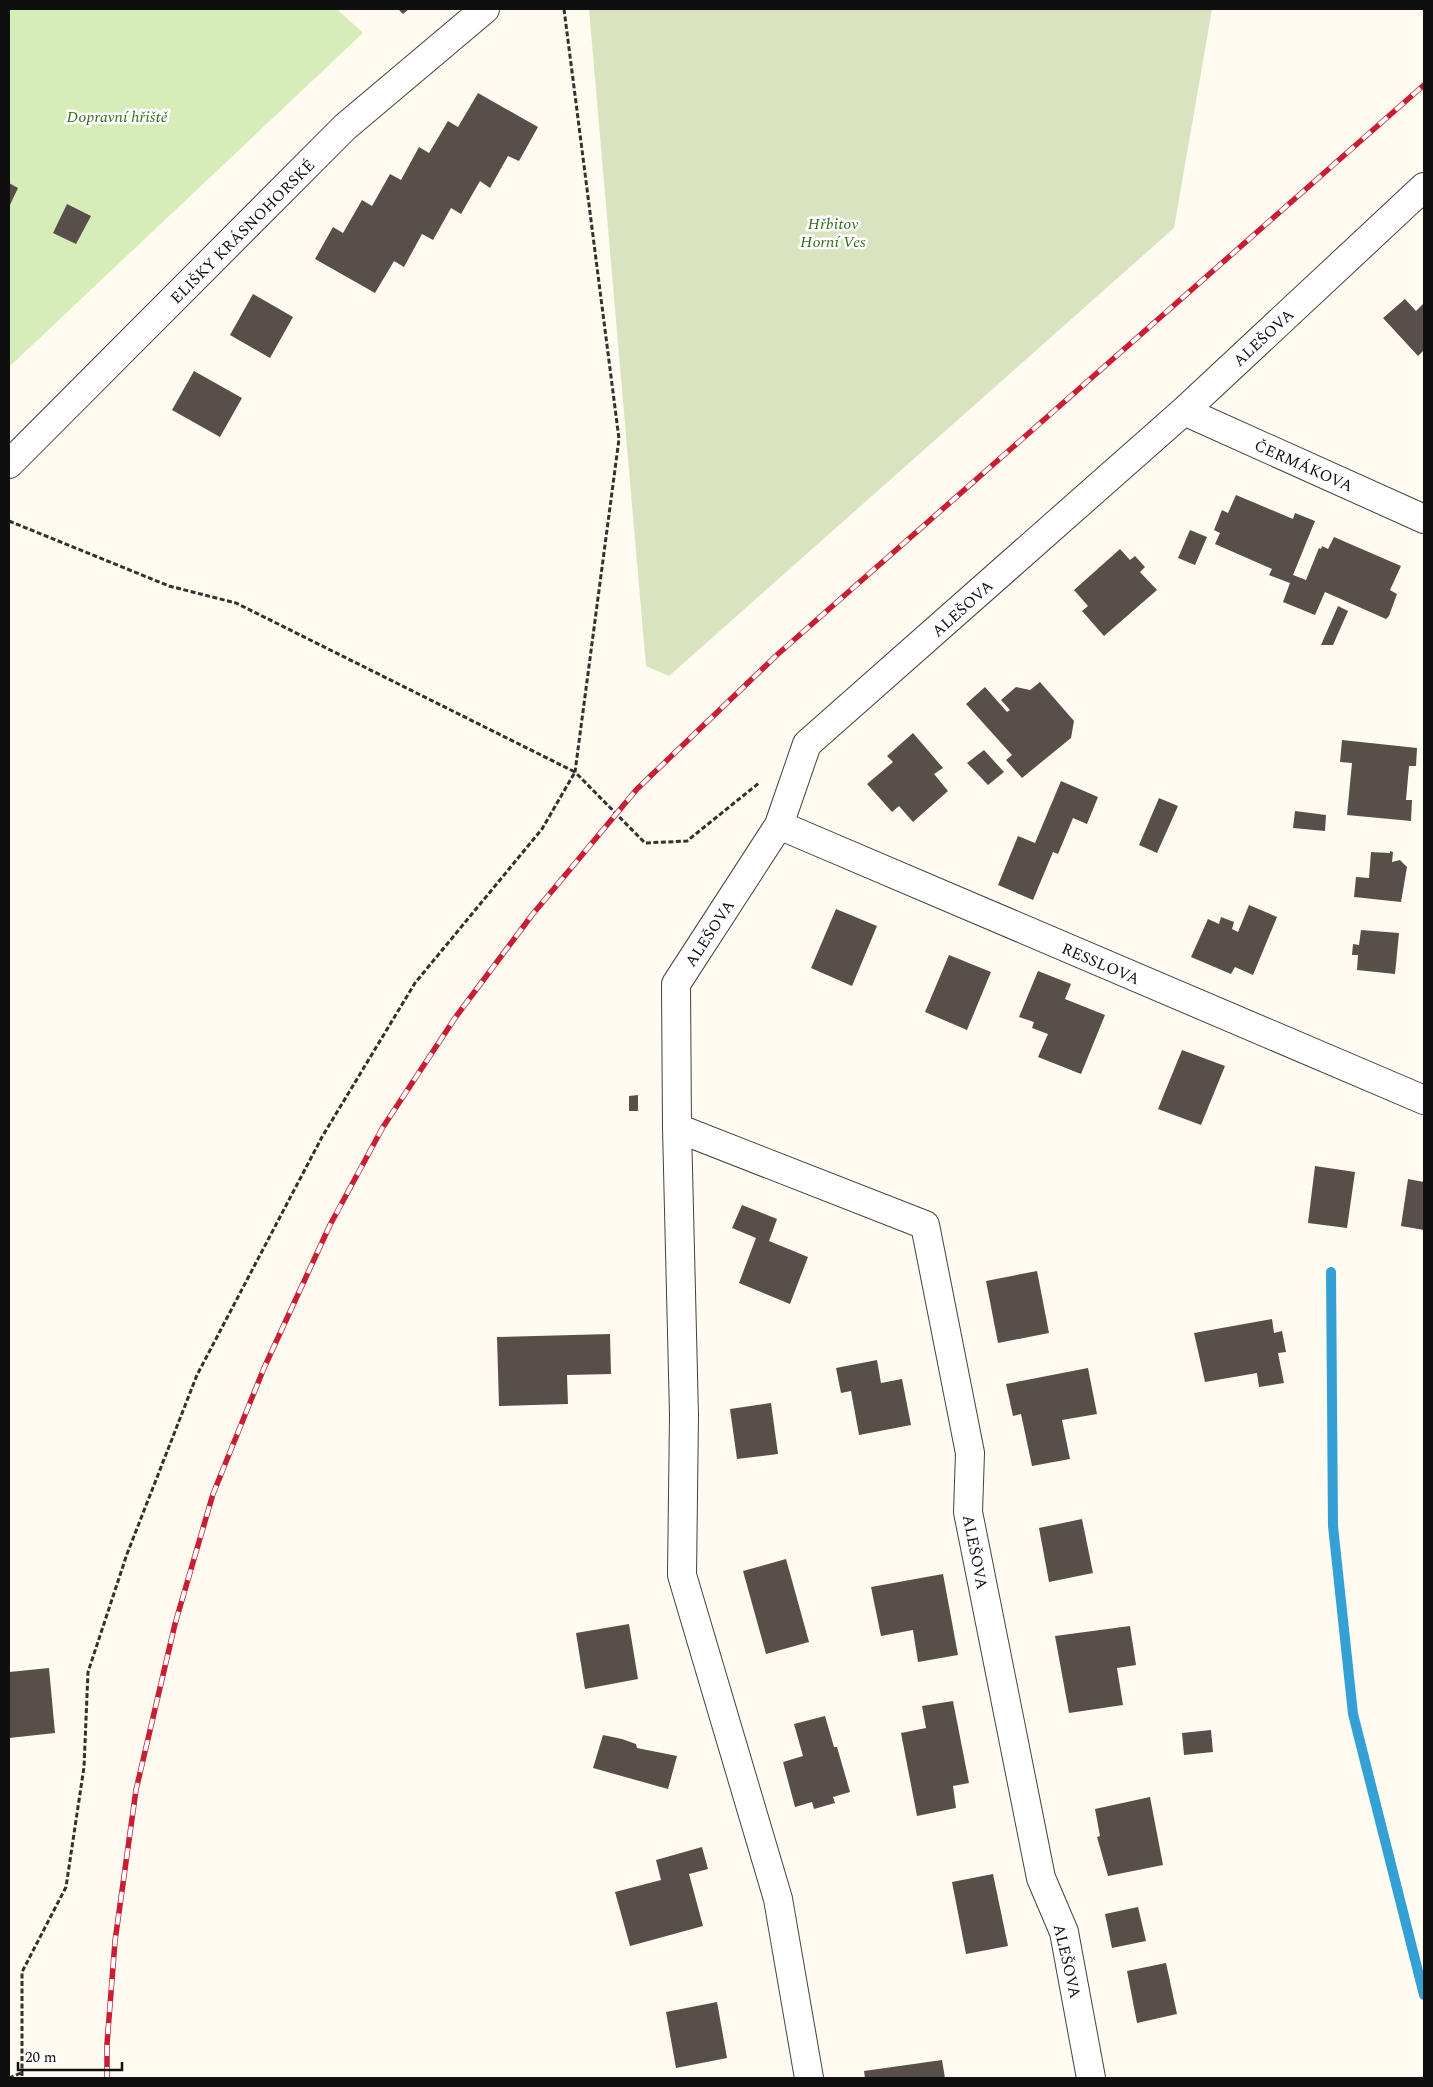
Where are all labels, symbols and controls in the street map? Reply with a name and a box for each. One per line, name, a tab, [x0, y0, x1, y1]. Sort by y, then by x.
park label: Dopravní hřiště	[66, 105, 168, 129]
street label: ELIŠKY KRÁSNOHORSKÉ	[165, 154, 321, 310]
park label: Hřbitov Horní Ves	[800, 212, 866, 254]
street label: ALEŠOVA	[1228, 303, 1300, 372]
street label: ČERMÁKOVA	[1250, 433, 1357, 498]
street label: ALEŠOVA	[926, 574, 999, 643]
street label: ALEŠOVA	[679, 895, 741, 972]
street label: RESSLOVA	[1058, 937, 1144, 991]
street label: ALEŠOVA	[956, 1513, 994, 1592]
street label: ALEŠOVA	[1047, 1922, 1087, 2001]
scale bar	[18, 2040, 121, 2072]
text: 20 m	[25, 2046, 57, 2069]

